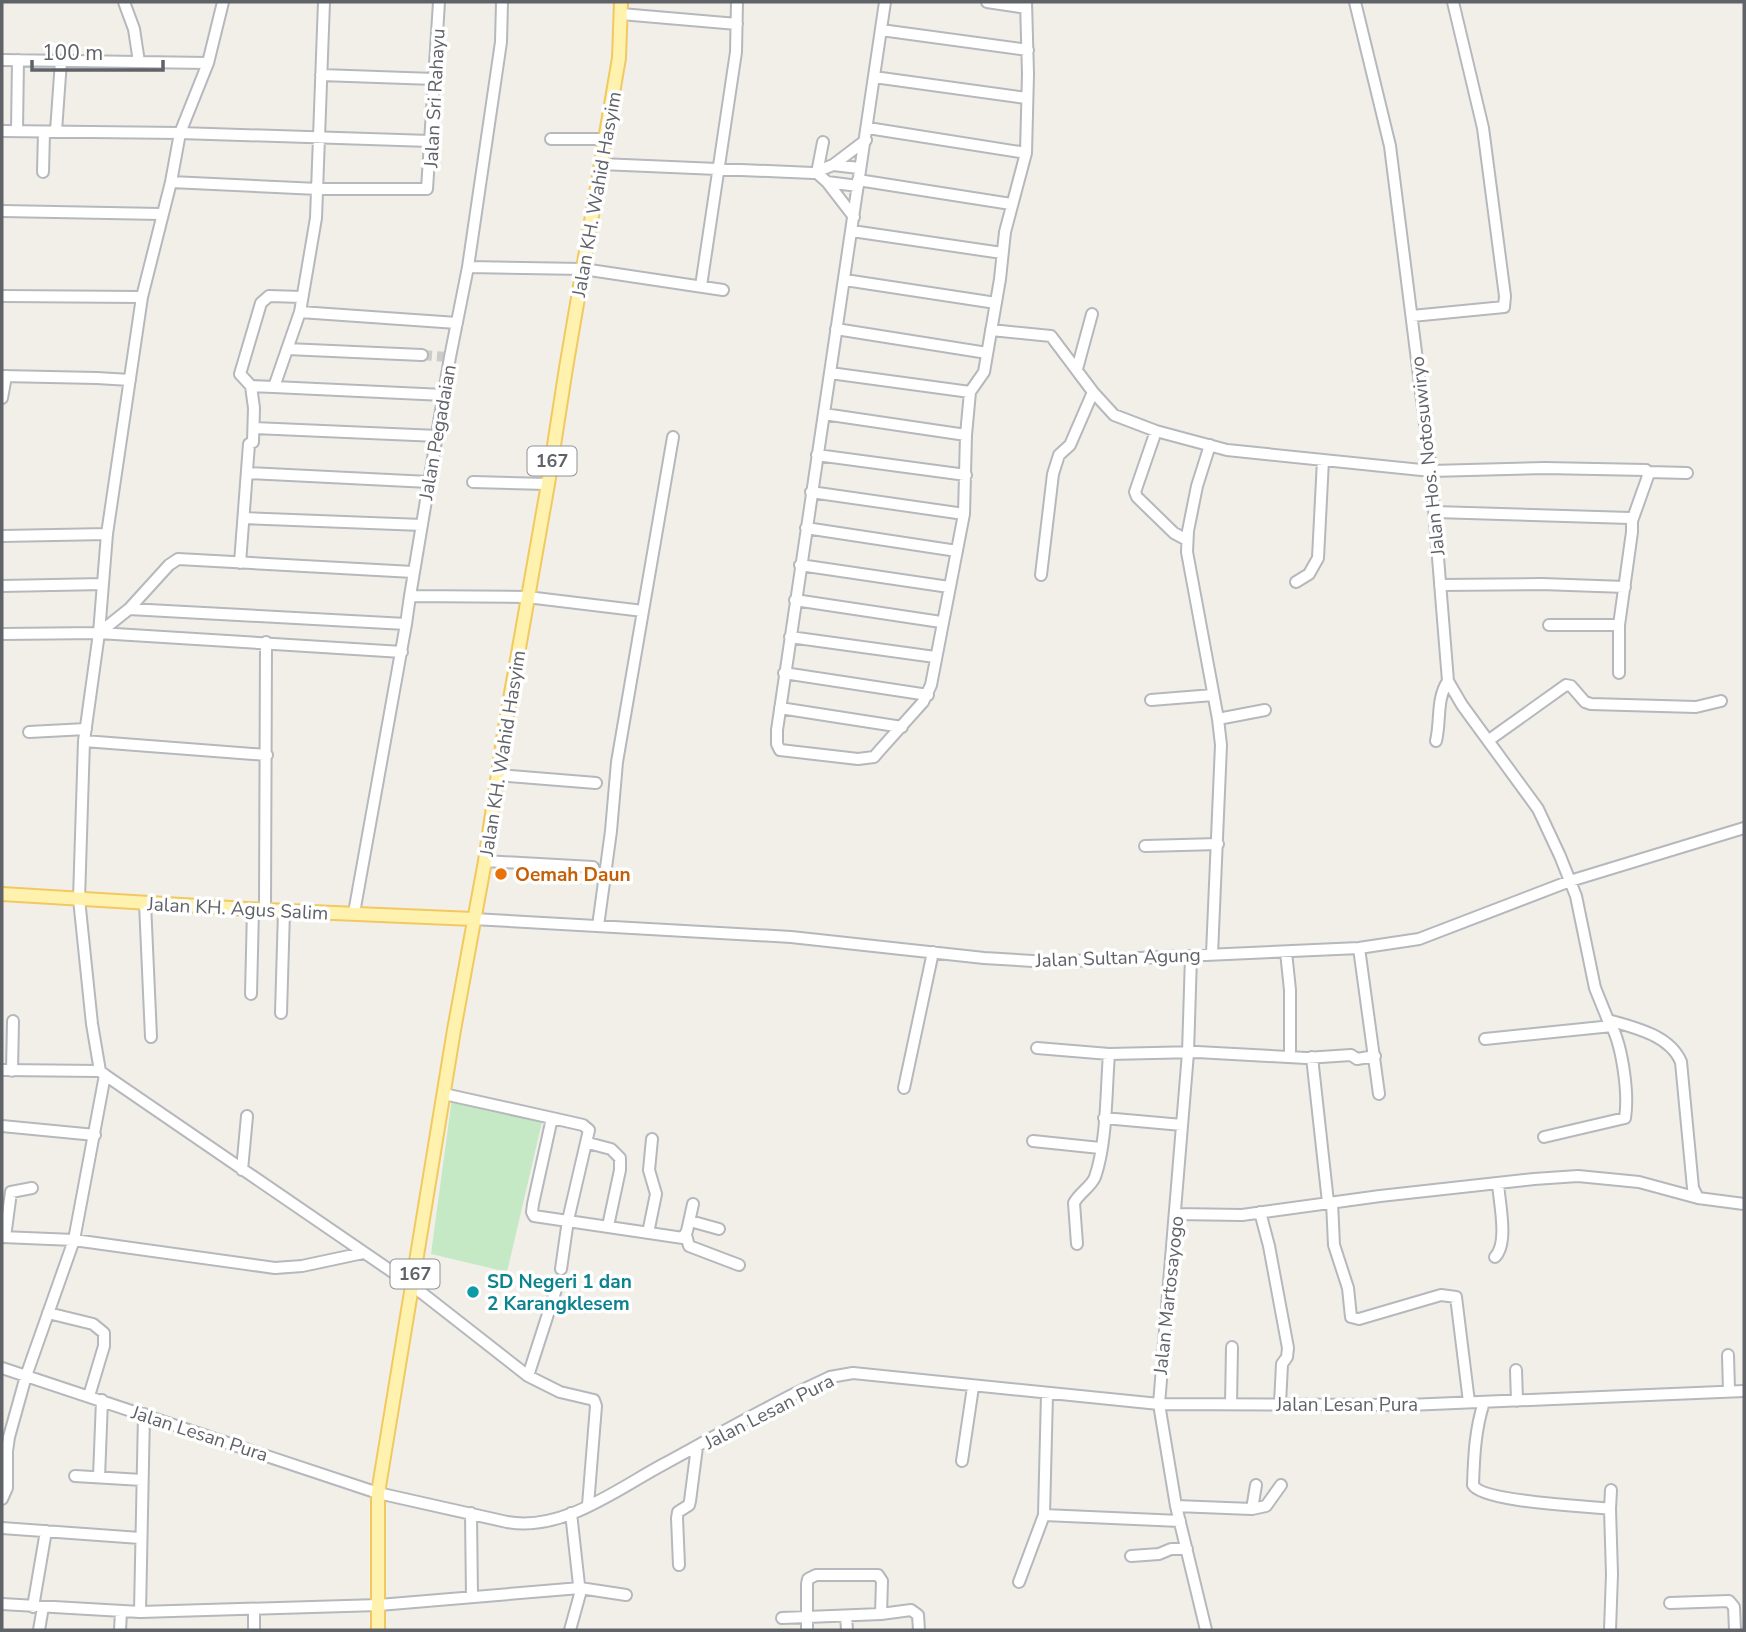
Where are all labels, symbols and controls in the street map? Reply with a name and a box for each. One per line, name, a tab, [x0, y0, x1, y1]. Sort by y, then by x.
scale bar	[32, 28, 163, 72]
street label: Jalan Sri Rahayu	[418, 28, 452, 169]
text: 100 m	[42, 39, 103, 67]
street label: Jalan KH. Wahid Hasyim	[566, 89, 628, 300]
street label: Jalan Hos. Notosuwiryo	[1405, 355, 1451, 558]
street label: Jalan Pegadaian	[413, 362, 463, 503]
road number: 167	[528, 447, 576, 476]
street label: Jalan KH. Wahid Hasyim	[474, 648, 532, 859]
place label: Oemah Daun	[515, 862, 631, 888]
marker: Oemah Daun	[493, 866, 509, 882]
street label: Jalan KH. Agus Salim	[146, 891, 329, 927]
street label: Jalan Sultan Agung	[1034, 942, 1201, 974]
street label: Jalan Martosayogo	[1148, 1215, 1190, 1377]
road number: 167	[390, 1260, 440, 1288]
place label: SD Negeri 1 dan 2 Karangklesem	[487, 1269, 632, 1317]
marker: SD Negeri 1 dan 2 Karangklesem	[465, 1284, 481, 1300]
street label: Jalan Lesan Pura	[699, 1368, 839, 1456]
street label: Jalan Lesan Pura	[1275, 1392, 1418, 1418]
street label: Jalan Lesan Pura	[127, 1399, 271, 1468]

